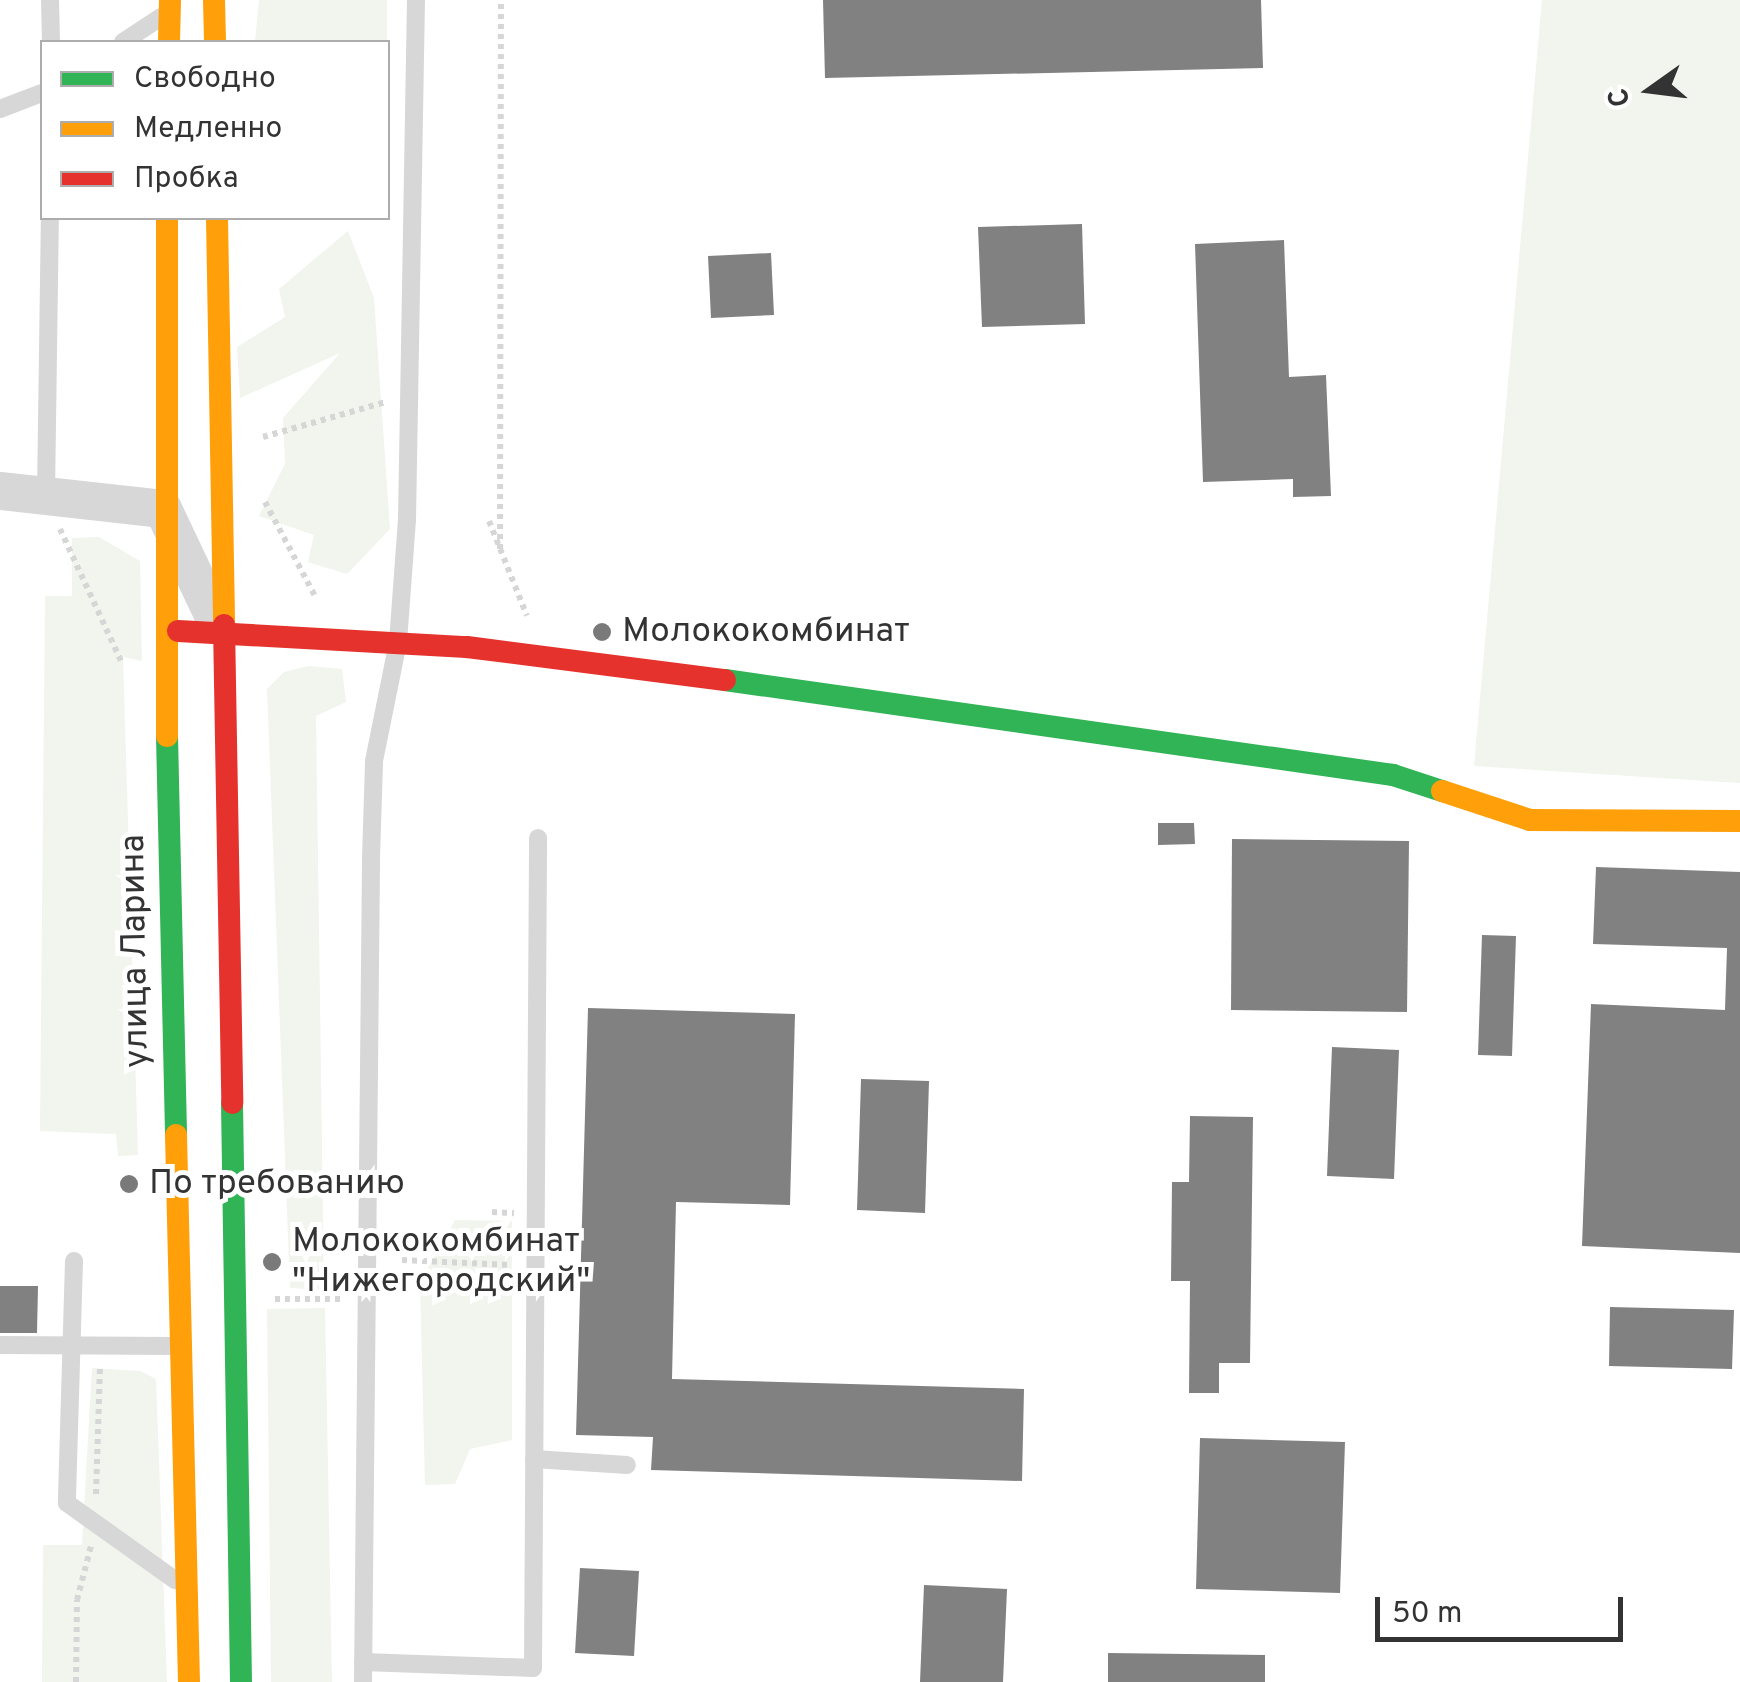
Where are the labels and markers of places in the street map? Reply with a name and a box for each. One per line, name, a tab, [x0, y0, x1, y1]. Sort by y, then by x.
place label: Молококомбинат	[622, 611, 910, 653]
marker: Молококомбинат	[591, 621, 613, 643]
place label: По требованию	[149, 1163, 405, 1205]
marker: По требованию	[118, 1173, 140, 1195]
place label: Молококомбинат "Нижегородский"	[292, 1221, 590, 1303]
marker: Молококомбинат "Нижегородский"	[261, 1251, 283, 1273]

